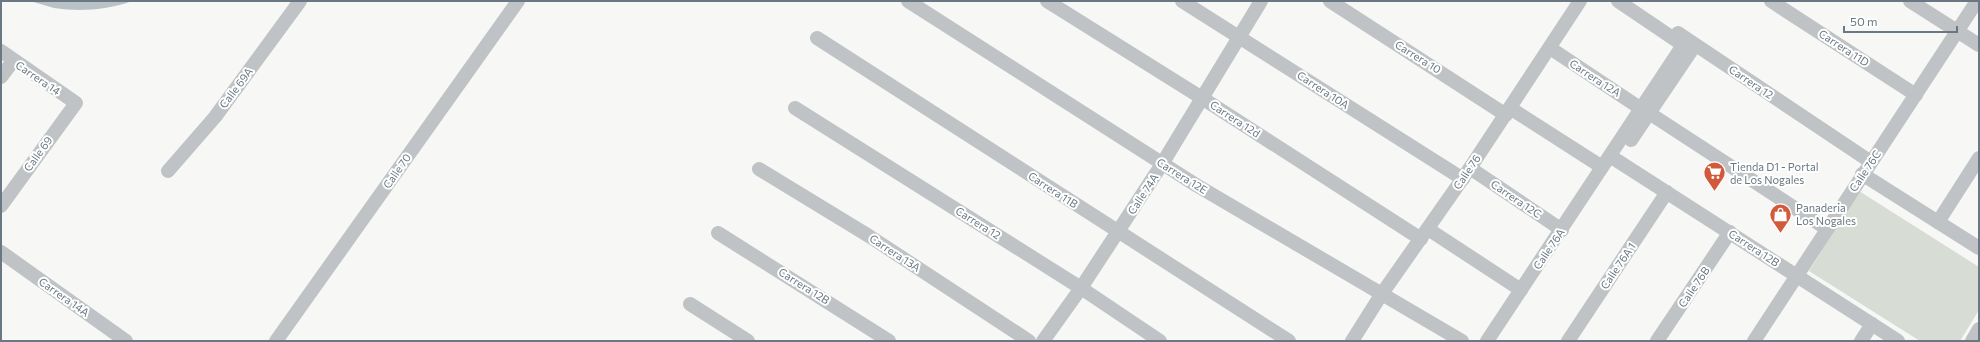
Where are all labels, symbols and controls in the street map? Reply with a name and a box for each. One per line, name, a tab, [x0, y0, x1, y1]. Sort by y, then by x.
scale bar	[1844, 8, 1957, 34]
text: 50 m	[1850, 14, 1878, 28]
street label: Carrera 11D	[1817, 27, 1872, 69]
street label: Carrera 10	[1393, 37, 1444, 76]
street label: Carrera 12A	[1567, 56, 1624, 99]
street label: Carrera 14	[13, 58, 63, 97]
street label: Carrera 12	[1727, 62, 1776, 101]
street label: Calle 69A	[216, 65, 255, 111]
street label: Carrera 10A	[1295, 68, 1352, 111]
street label: Carrera 12d	[1208, 98, 1263, 140]
street label: Calle 69	[21, 133, 55, 174]
street label: Calle 76C	[1846, 148, 1883, 194]
street label: Calle 70	[380, 151, 413, 191]
street label: Calle 76	[1450, 152, 1483, 192]
street label: Carrera 12E	[1155, 155, 1210, 196]
supermarket icon: Tienda D1 - Portal de Los Nogales	[1701, 160, 1727, 193]
place label: Tienda D1 - Portal de Los Nogales	[1730, 160, 1819, 186]
street label: Carrera 11B	[1026, 169, 1080, 210]
street label: Calle 74A	[1125, 171, 1161, 217]
street label: Carrera 12C	[1489, 177, 1544, 220]
shop icon: Panaderia Los Nogales	[1768, 201, 1794, 234]
place label: Panaderia Los Nogales	[1796, 201, 1856, 227]
street label: Carrera 12	[953, 204, 1003, 242]
street label: Calle 76A	[1530, 225, 1567, 272]
street label: Carrera 12B	[1727, 226, 1782, 269]
street label: Carrera 13A	[867, 231, 924, 274]
street label: Calle 76A 1	[1597, 240, 1638, 291]
street label: Calle 76B	[1675, 264, 1712, 310]
street label: Carrera 12B	[776, 265, 832, 306]
street label: Carrera 14A	[37, 274, 92, 319]

